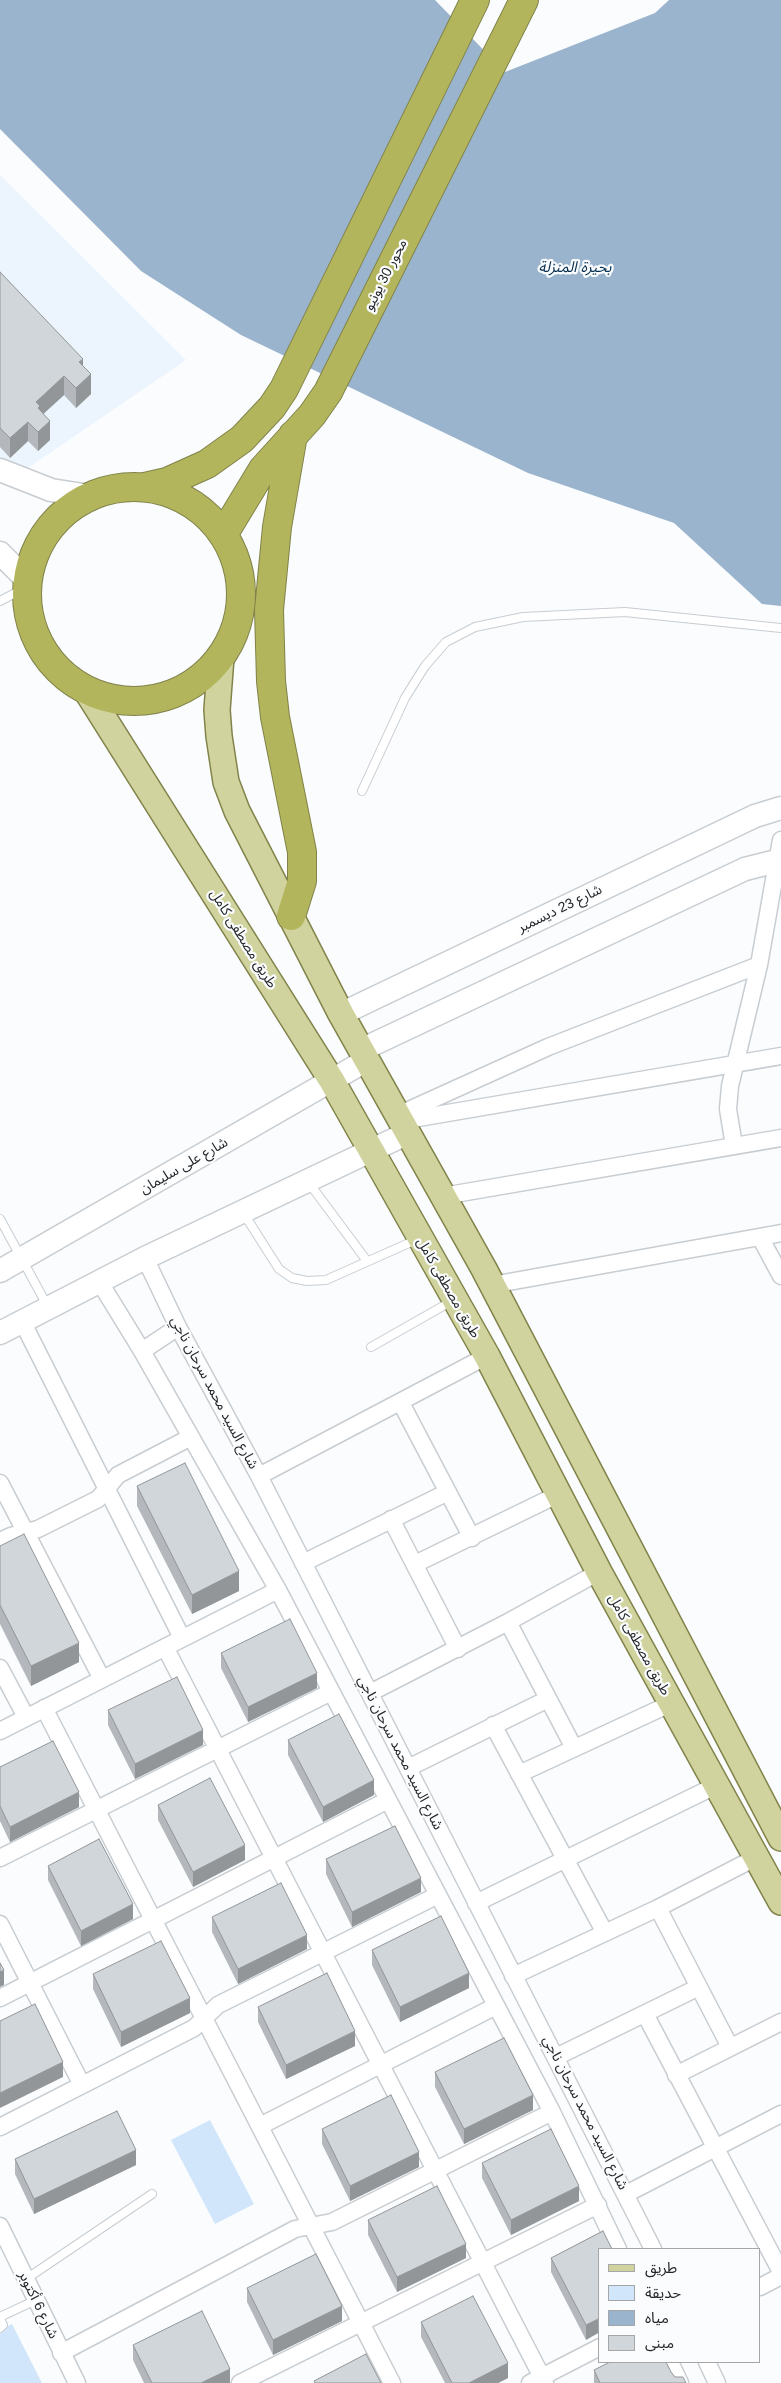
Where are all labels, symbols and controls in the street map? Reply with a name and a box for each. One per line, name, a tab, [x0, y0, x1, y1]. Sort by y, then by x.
street label: محور 30 يونيو	[361, 237, 411, 313]
water label: بحيرة المنزلة	[539, 259, 611, 277]
street label: شارع 23 ديسمبر	[515, 881, 605, 937]
street label: طريق مصطفى كامل	[206, 887, 280, 991]
street label: شارع على سليمان	[137, 1134, 231, 1198]
street label: طريق مصطفى كامل	[412, 1235, 484, 1341]
street label: شارع السيد محمد سرحان ناجي	[167, 1314, 261, 1472]
street label: طريق مصطفى كامل	[604, 1591, 674, 1699]
street label: شارع السيد محمد سرحان ناجي	[354, 1673, 446, 1833]
street label: شارع السيد محمد سرحان ناجي	[539, 2033, 631, 2193]
legend	[598, 2248, 761, 2363]
text: طريق	[645, 2259, 677, 2276]
street label: شارع 6 أكتوبر	[14, 2268, 62, 2342]
text: حديقة	[645, 2284, 681, 2301]
text: مياه	[645, 2309, 669, 2326]
text: مبنى	[645, 2334, 674, 2351]

